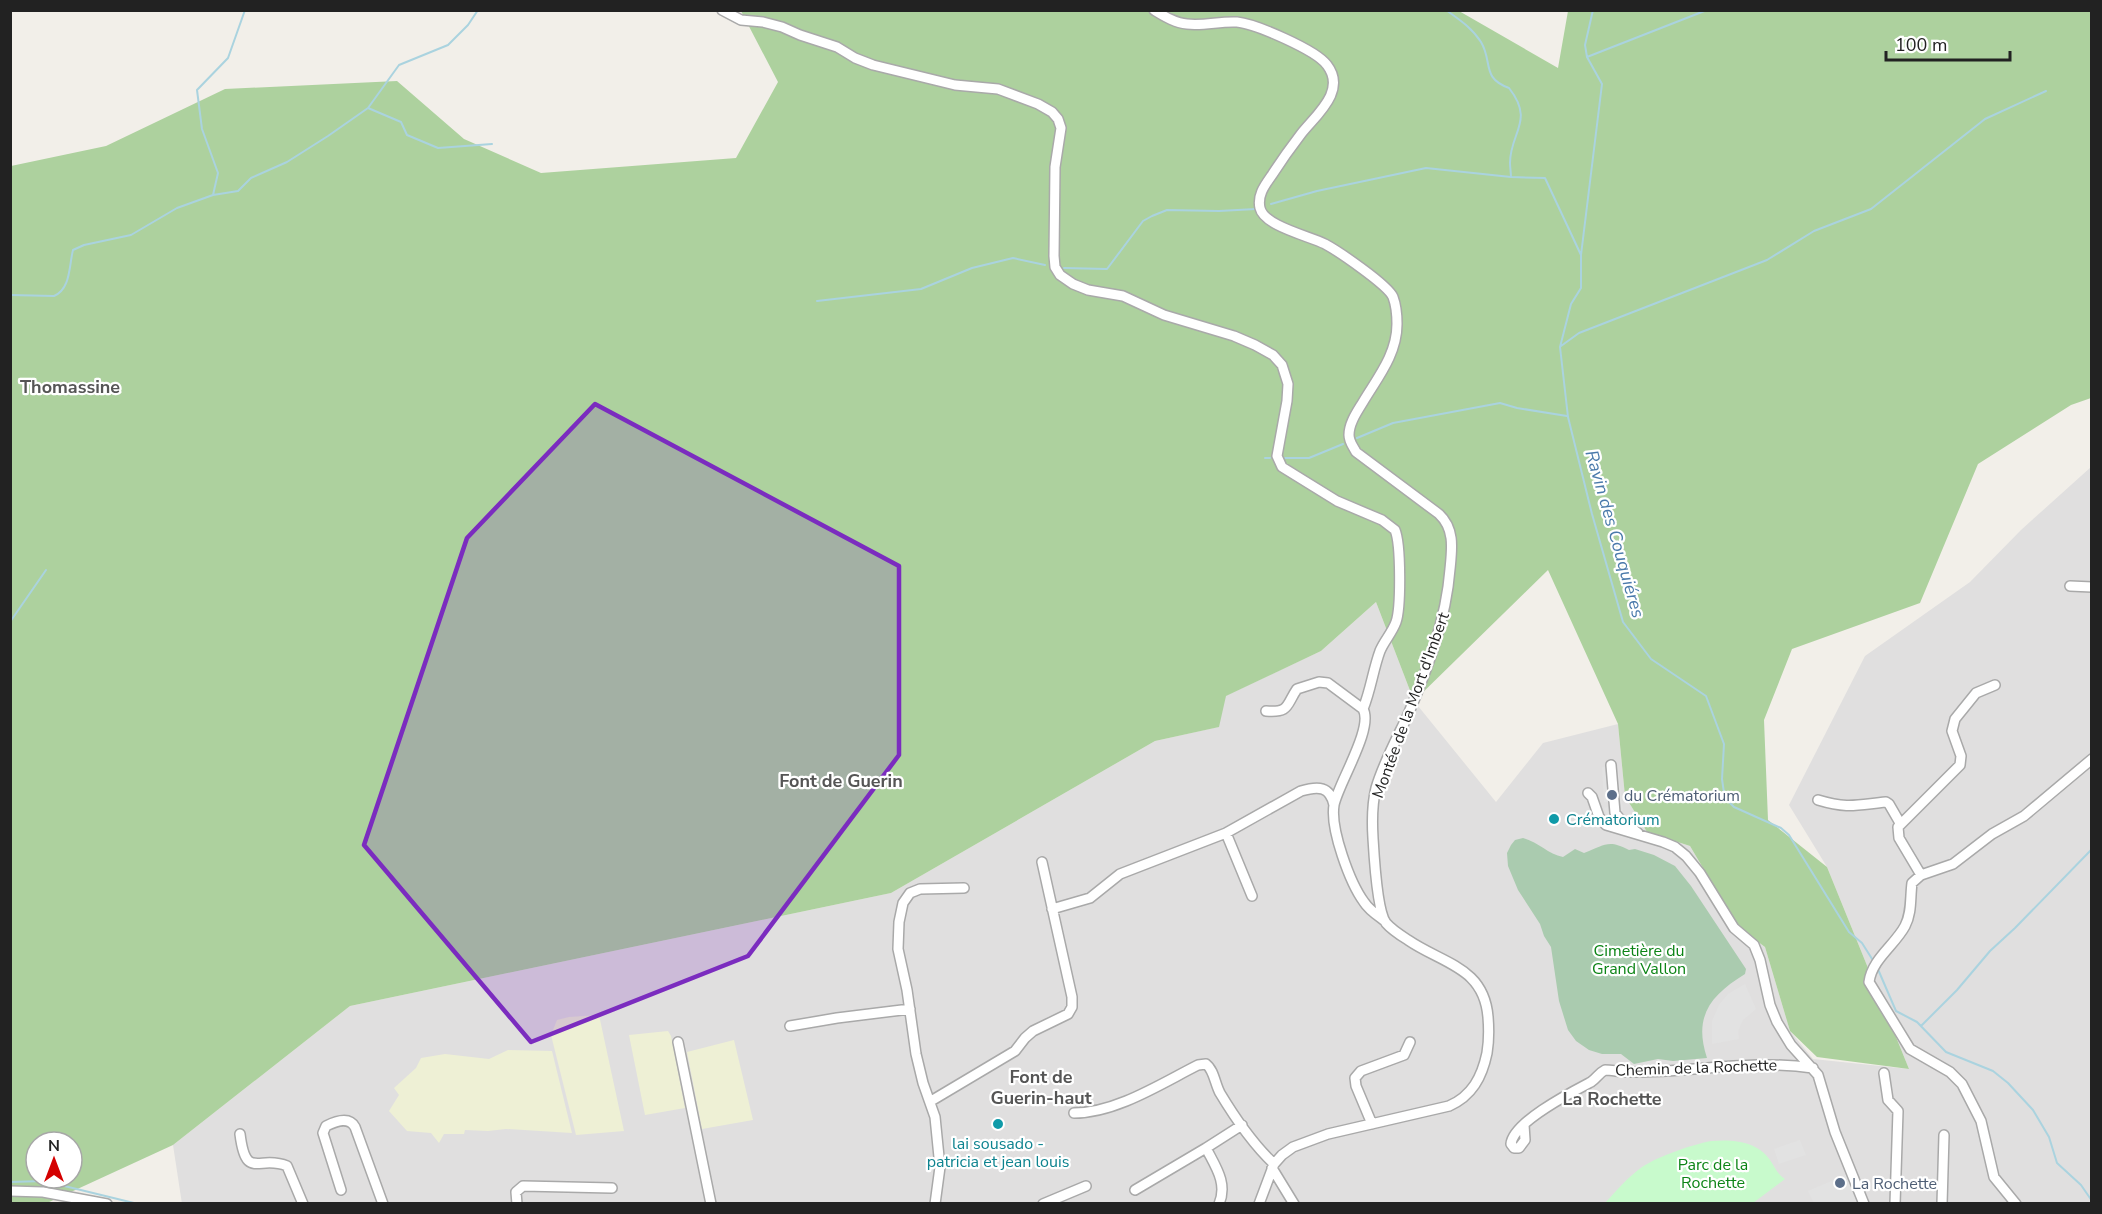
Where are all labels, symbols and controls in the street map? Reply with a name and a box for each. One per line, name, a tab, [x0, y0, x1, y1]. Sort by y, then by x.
scale bar	[1886, 24, 2010, 62]
text: 100 m	[1895, 33, 1947, 57]
district label: Thomassine	[20, 375, 120, 399]
water label: Ravin des Couquiéres	[1580, 447, 1650, 621]
street label: Montée de la Mort d'Imbert	[1367, 609, 1455, 801]
district label: Font de Guerin	[779, 769, 903, 793]
place label: du Crématorium	[1624, 785, 1740, 807]
marker: du Crématorium	[1605, 788, 1619, 802]
place label: Crématorium	[1566, 809, 1660, 831]
marker: Crématorium	[1547, 812, 1561, 826]
park label: Cimetière du Grand Vallon	[1592, 940, 1686, 980]
street label: Chemin de la Rochette	[1615, 1054, 1777, 1082]
district label: Font de Guerin-haut	[990, 1065, 1092, 1110]
district label: La Rochette	[1562, 1087, 1662, 1111]
marker: lai sousado - patricia et jean louis	[991, 1117, 1005, 1131]
north arrow	[24, 1130, 84, 1190]
place label: lai sousado - patricia et jean louis	[927, 1133, 1069, 1173]
text: N	[48, 1135, 60, 1157]
park label: Parc de la Rochette	[1678, 1154, 1748, 1194]
place label: La Rochette	[1852, 1173, 1937, 1195]
marker: La Rochette	[1833, 1176, 1847, 1190]

